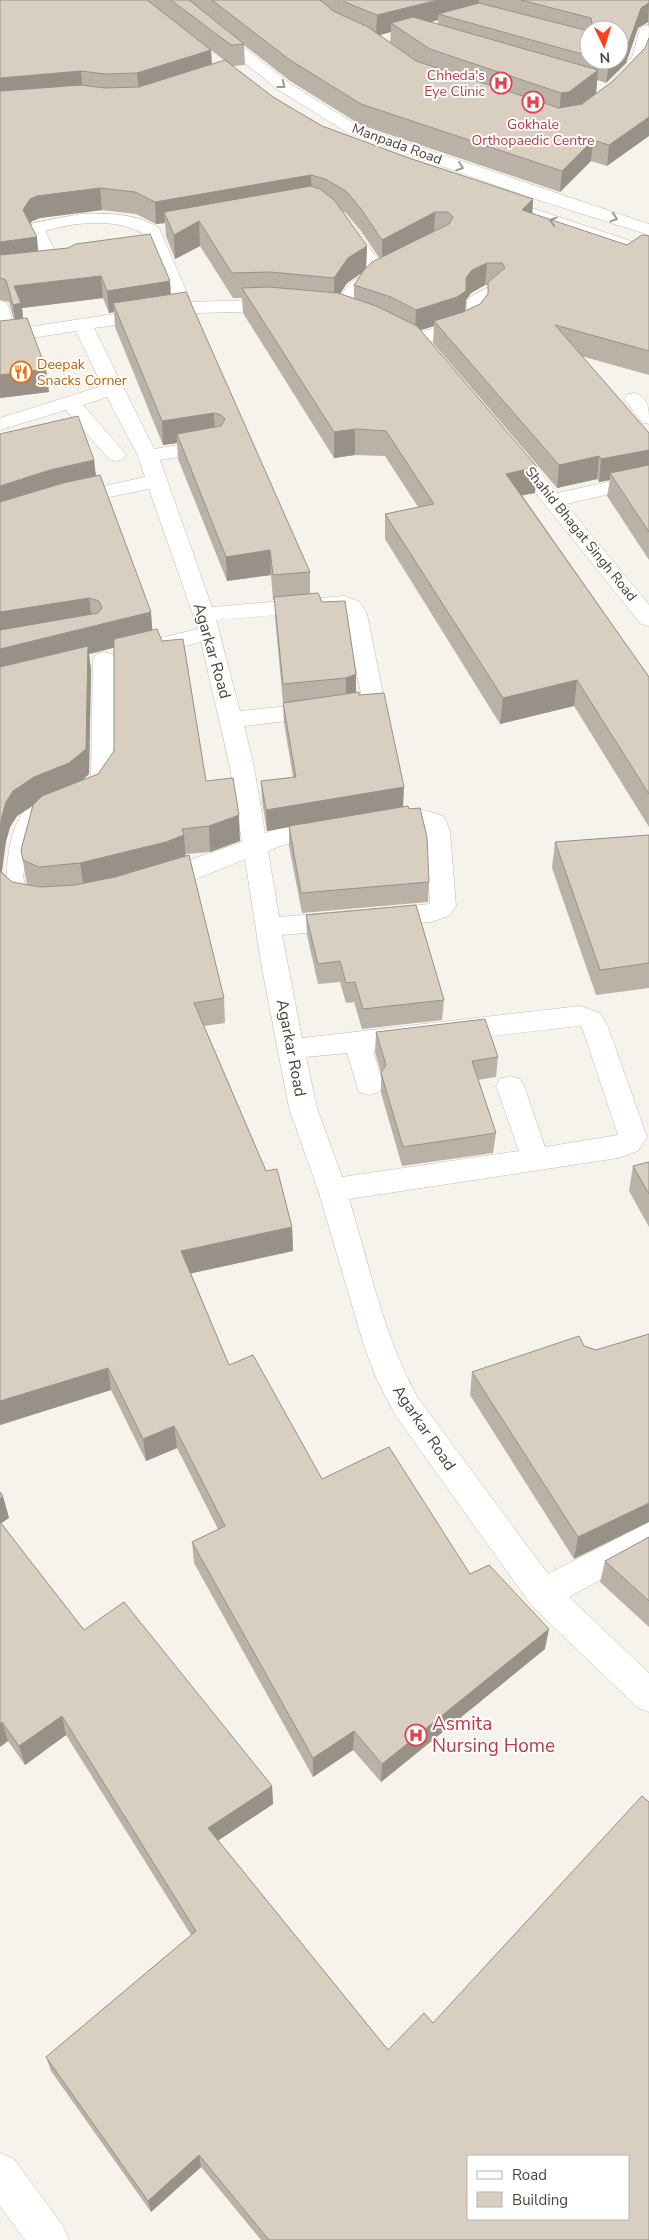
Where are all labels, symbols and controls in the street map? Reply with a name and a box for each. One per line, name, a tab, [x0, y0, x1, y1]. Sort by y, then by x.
north arrow	[579, 20, 629, 70]
text: N	[599, 48, 611, 67]
place label: Chheda's Eye Clinic	[424, 66, 486, 101]
hospital icon: Chheda's Eye Clinic	[489, 71, 513, 95]
one-way arrow	[276, 79, 285, 87]
hospital icon: Gokhale Orthopaedic Centre	[521, 90, 545, 114]
place label: Gokhale Orthopaedic Centre	[472, 115, 594, 150]
street label: Manpada Road	[349, 119, 445, 169]
one-way arrow	[455, 161, 463, 171]
one-way arrow	[609, 213, 618, 223]
one-way arrow	[549, 216, 558, 226]
place label: Deepak Snacks Corner	[37, 355, 127, 390]
restaurant icon: Deepak Snacks Corner	[9, 360, 33, 384]
street label: Shahid Bhagat Singh Road	[521, 463, 641, 605]
street label: Agarkar Road	[188, 601, 236, 701]
street label: Agarkar Road	[271, 997, 311, 1099]
street label: Agarkar Road	[387, 1381, 461, 1475]
place label: Asmita Nursing Home	[432, 1711, 555, 1759]
hospital icon: Asmita Nursing Home	[404, 1723, 428, 1747]
legend	[467, 2155, 629, 2220]
text: Road	[512, 2165, 547, 2185]
text: Building	[512, 2190, 568, 2210]

